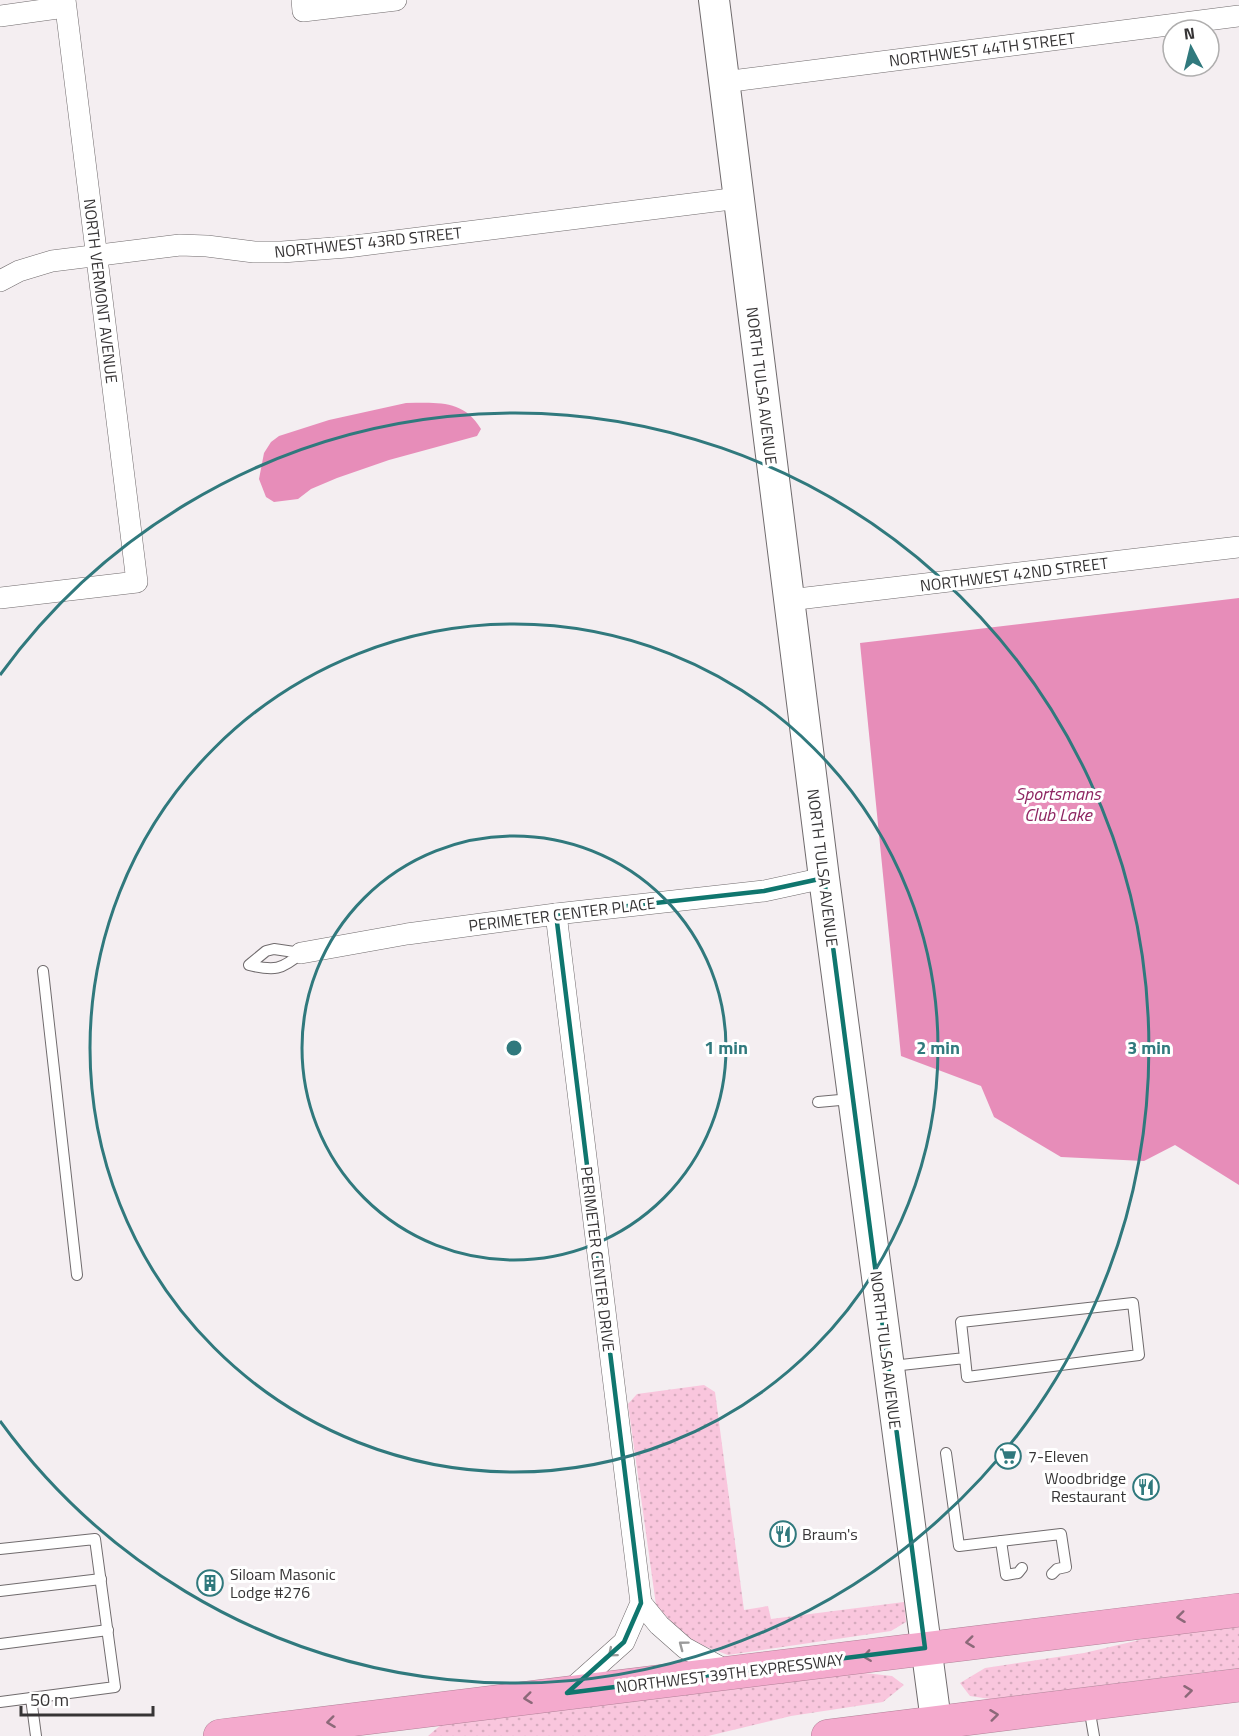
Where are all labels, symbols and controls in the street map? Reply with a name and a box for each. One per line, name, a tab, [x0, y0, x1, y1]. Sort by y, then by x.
north arrow	[1161, 18, 1221, 78]
text: N	[1182, 21, 1196, 46]
street label: NORTHWEST 44TH STREET	[887, 26, 1077, 72]
street label: NORTH VERMONT AVENUE	[78, 197, 124, 385]
street label: NORTHWEST 43RD STREET	[273, 220, 464, 264]
street label: NORTH TULSA AVENUE	[740, 306, 784, 467]
street label: NORTHWEST 42ND STREET	[918, 550, 1110, 597]
water label: Sportsmans Club Lake	[1015, 780, 1102, 828]
street label: NORTH TULSA AVENUE	[801, 788, 845, 949]
street label: PERIMETER CENTER PLACE	[467, 891, 657, 937]
text: 1 min	[704, 1034, 748, 1061]
text: 2 min	[916, 1034, 960, 1061]
text: 3 min	[1127, 1034, 1171, 1061]
centre of rings	[504, 1038, 524, 1058]
street label: PERIMETER CENTER DRIVE	[575, 1165, 621, 1353]
street label: NORTH TULSA AVENUE	[864, 1270, 908, 1431]
supermarket icon: 7-Eleven	[993, 1441, 1023, 1471]
place label: 7-Eleven	[1028, 1444, 1089, 1468]
place label: Woodbridge Restaurant	[1045, 1466, 1126, 1508]
restaurant icon: Woodbridge Restaurant	[1131, 1472, 1161, 1502]
restaurant icon: Braum's	[768, 1519, 798, 1549]
place label: Braum's	[802, 1522, 858, 1546]
place label: Siloam Masonic Lodge #276	[230, 1562, 336, 1604]
building icon: Siloam Masonic Lodge #276	[195, 1568, 225, 1598]
one-way arrow	[1176, 1610, 1185, 1623]
one-way arrow	[965, 1636, 974, 1648]
one-way arrow	[679, 1642, 690, 1653]
one-way arrow	[608, 1646, 619, 1657]
street label: NORTHWEST 39TH EXPRESSWAY	[615, 1647, 845, 1699]
one-way arrow	[863, 1649, 872, 1661]
scale bar	[21, 1679, 153, 1717]
one-way arrow	[1183, 1685, 1192, 1698]
text: 50 m	[30, 1686, 69, 1713]
one-way arrow	[523, 1691, 533, 1703]
one-way arrow	[990, 1710, 999, 1722]
one-way arrow	[327, 1715, 336, 1728]

